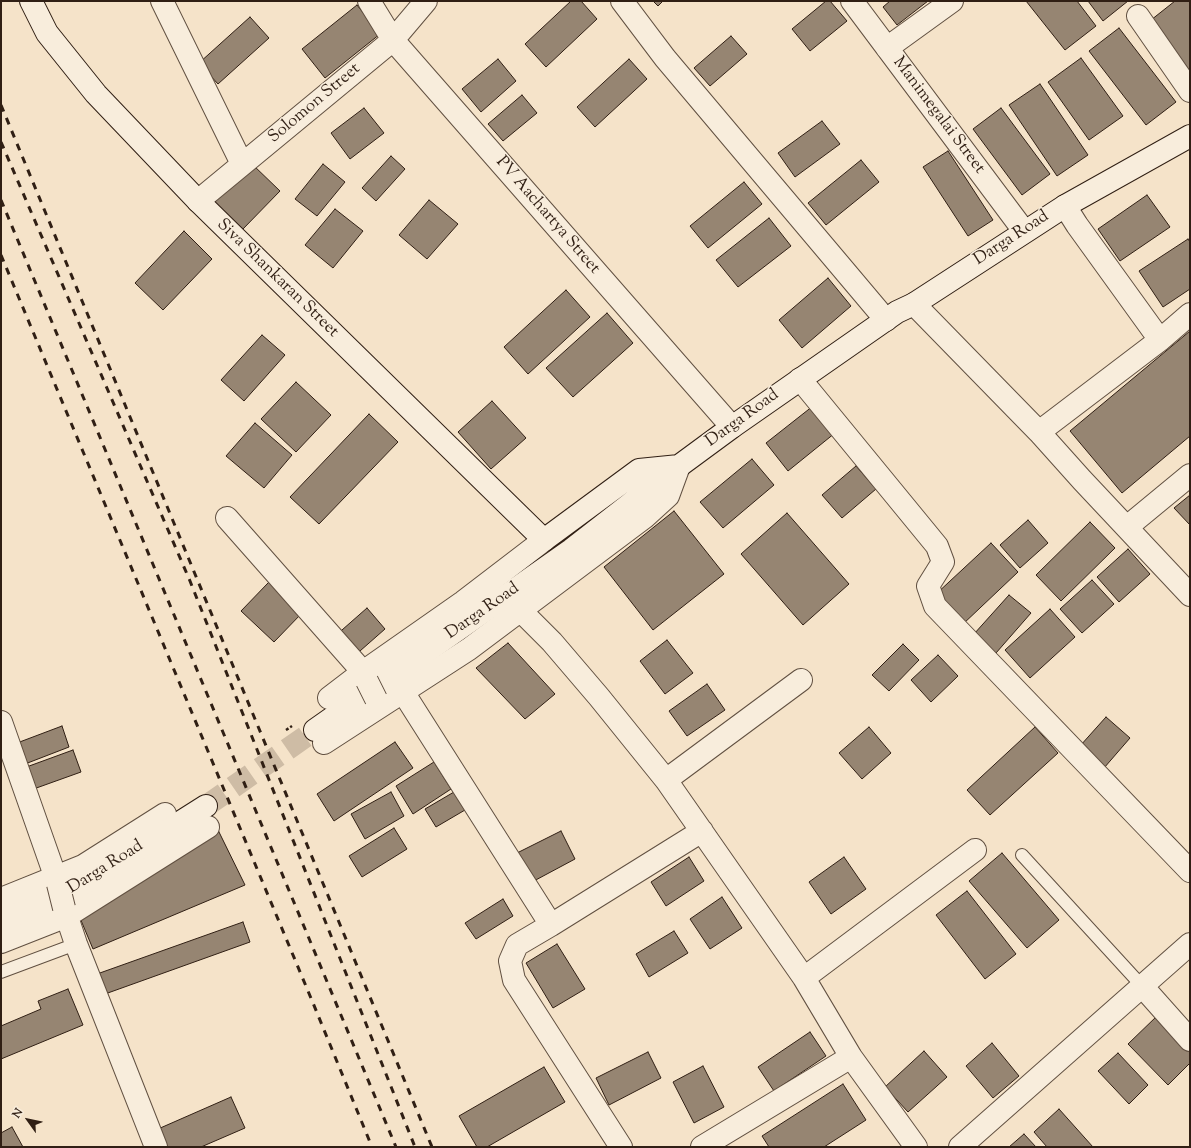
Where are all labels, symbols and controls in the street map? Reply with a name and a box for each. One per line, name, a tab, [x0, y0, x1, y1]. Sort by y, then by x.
street label: Manimegalai Street	[887, 53, 989, 179]
street label: Solomon Street	[265, 60, 365, 148]
street label: PV Aachartya Street	[490, 153, 604, 279]
street label: Darga Road	[971, 207, 1053, 271]
street label: Siva Shankaran Street	[212, 215, 342, 343]
street label: Darga Road	[702, 386, 784, 452]
street label: Darga Road	[442, 579, 524, 645]
street label: Darga Road	[64, 837, 148, 899]
north arrow	[8, 1100, 48, 1140]
text: N	[9, 1105, 27, 1122]

